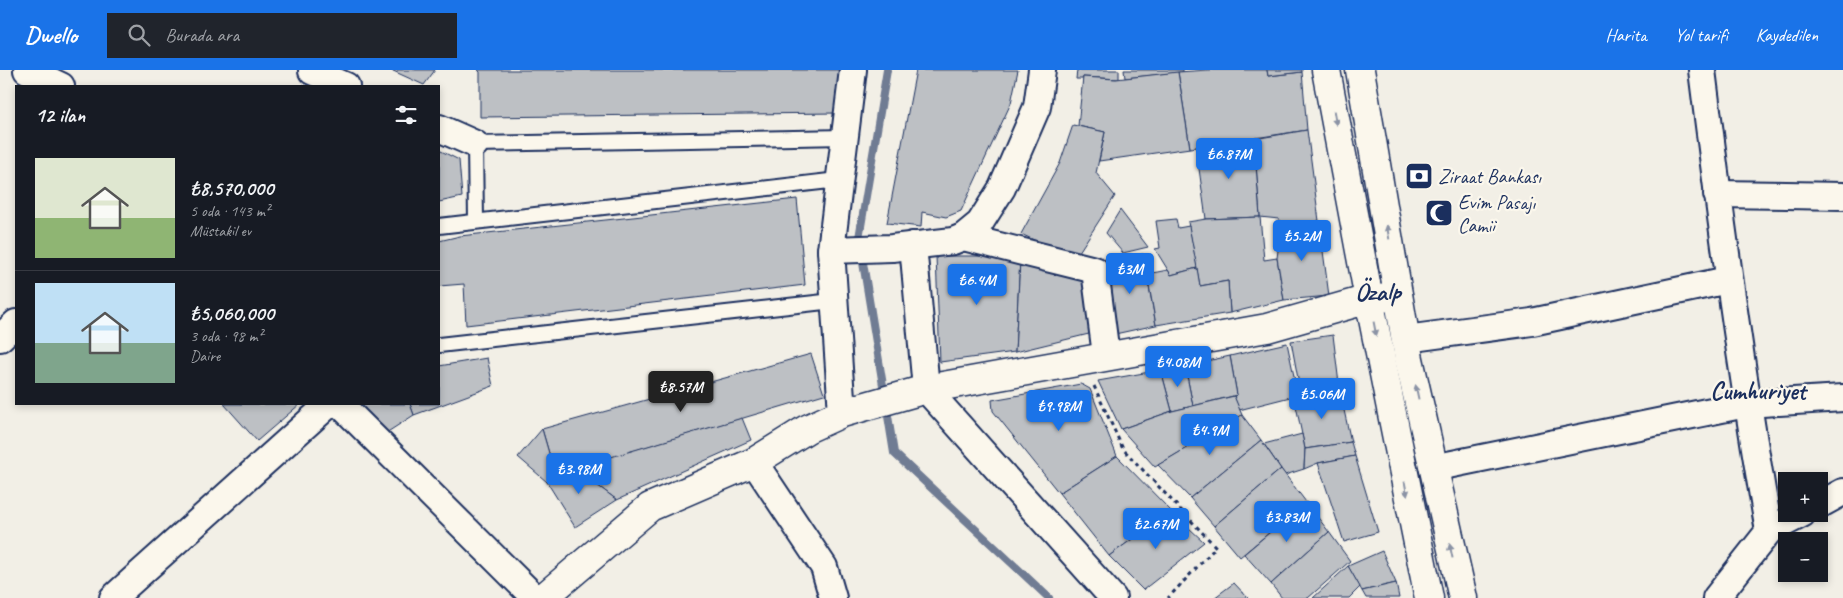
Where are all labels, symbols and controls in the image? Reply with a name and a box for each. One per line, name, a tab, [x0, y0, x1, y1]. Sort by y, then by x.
search box	[107, 13, 457, 58]
text: Dwello	[25, 20, 77, 50]
icon: search	[125, 21, 153, 49]
text: Burada ara	[165, 23, 239, 47]
text: Harita	[1606, 24, 1647, 46]
text: Yol tarifi	[1675, 24, 1728, 46]
text: Kaydedilen	[1756, 24, 1818, 46]
icon: filters	[392, 101, 420, 129]
text: 12 ilan	[35, 102, 85, 128]
one-way arrow	[1332, 110, 1340, 126]
pin: ₺6.87M	[1188, 138, 1270, 180]
text: ₺6.87M	[1207, 144, 1251, 164]
bank icon: Ziraat Bankası	[1404, 161, 1434, 191]
place label: Ziraat Bankası	[1438, 164, 1542, 189]
text: ₺8,570,000	[190, 175, 274, 201]
icon: home	[75, 178, 135, 238]
place label: Evim Pasajı Camii	[1458, 190, 1536, 238]
mosque icon: Evim Pasajı Camii	[1424, 198, 1454, 228]
text: 5 oda · 143 m²	[190, 201, 270, 221]
pin: ₺5.2M	[1267, 220, 1337, 262]
text: Müstakil ev	[190, 221, 251, 241]
one-way arrow	[1383, 224, 1391, 240]
text: ₺5.2M	[1284, 226, 1320, 246]
pin: ₺3M	[1106, 252, 1154, 295]
text: ₺3M	[1117, 259, 1143, 279]
pin: ₺6.4M	[942, 264, 1012, 306]
text: ₺6.4M	[959, 270, 995, 290]
district label: Özalp	[1355, 276, 1403, 308]
text: ₺5,060,000	[190, 300, 274, 326]
icon: home	[75, 303, 135, 363]
one-way arrow	[1371, 322, 1379, 338]
text: 3 oda · 98 m²	[190, 326, 263, 346]
text: Daire	[190, 346, 220, 366]
pin: ₺4.08M	[1137, 346, 1219, 388]
text: ₺4.08M	[1156, 352, 1200, 372]
pin: ₺8.57M	[640, 370, 722, 413]
district label: Cumhuriyet	[1710, 375, 1808, 407]
text: ₺8.57M	[659, 377, 703, 397]
pin: ₺5.06M	[1281, 378, 1363, 420]
text: ₺5.06M	[1300, 384, 1344, 404]
one-way arrow	[1412, 384, 1420, 400]
pin: ₺9.98M	[1018, 390, 1100, 432]
text: ₺9.98M	[1037, 396, 1081, 416]
pin: ₺4.9M	[1175, 414, 1245, 456]
text: ₺4.9M	[1192, 420, 1228, 440]
pin: ₺3.98M	[538, 452, 620, 495]
text: ₺3.98M	[557, 459, 601, 479]
map controls	[1778, 472, 1828, 582]
button: +	[1778, 472, 1828, 522]
one-way arrow	[1402, 481, 1410, 496]
pin: ₺3.83M	[1246, 500, 1328, 543]
text: ₺3.83M	[1265, 507, 1309, 527]
pin: ₺2.67M	[1115, 508, 1197, 550]
text: ₺2.67M	[1134, 514, 1178, 534]
button: −	[1778, 532, 1828, 582]
one-way arrow	[1447, 542, 1455, 558]

